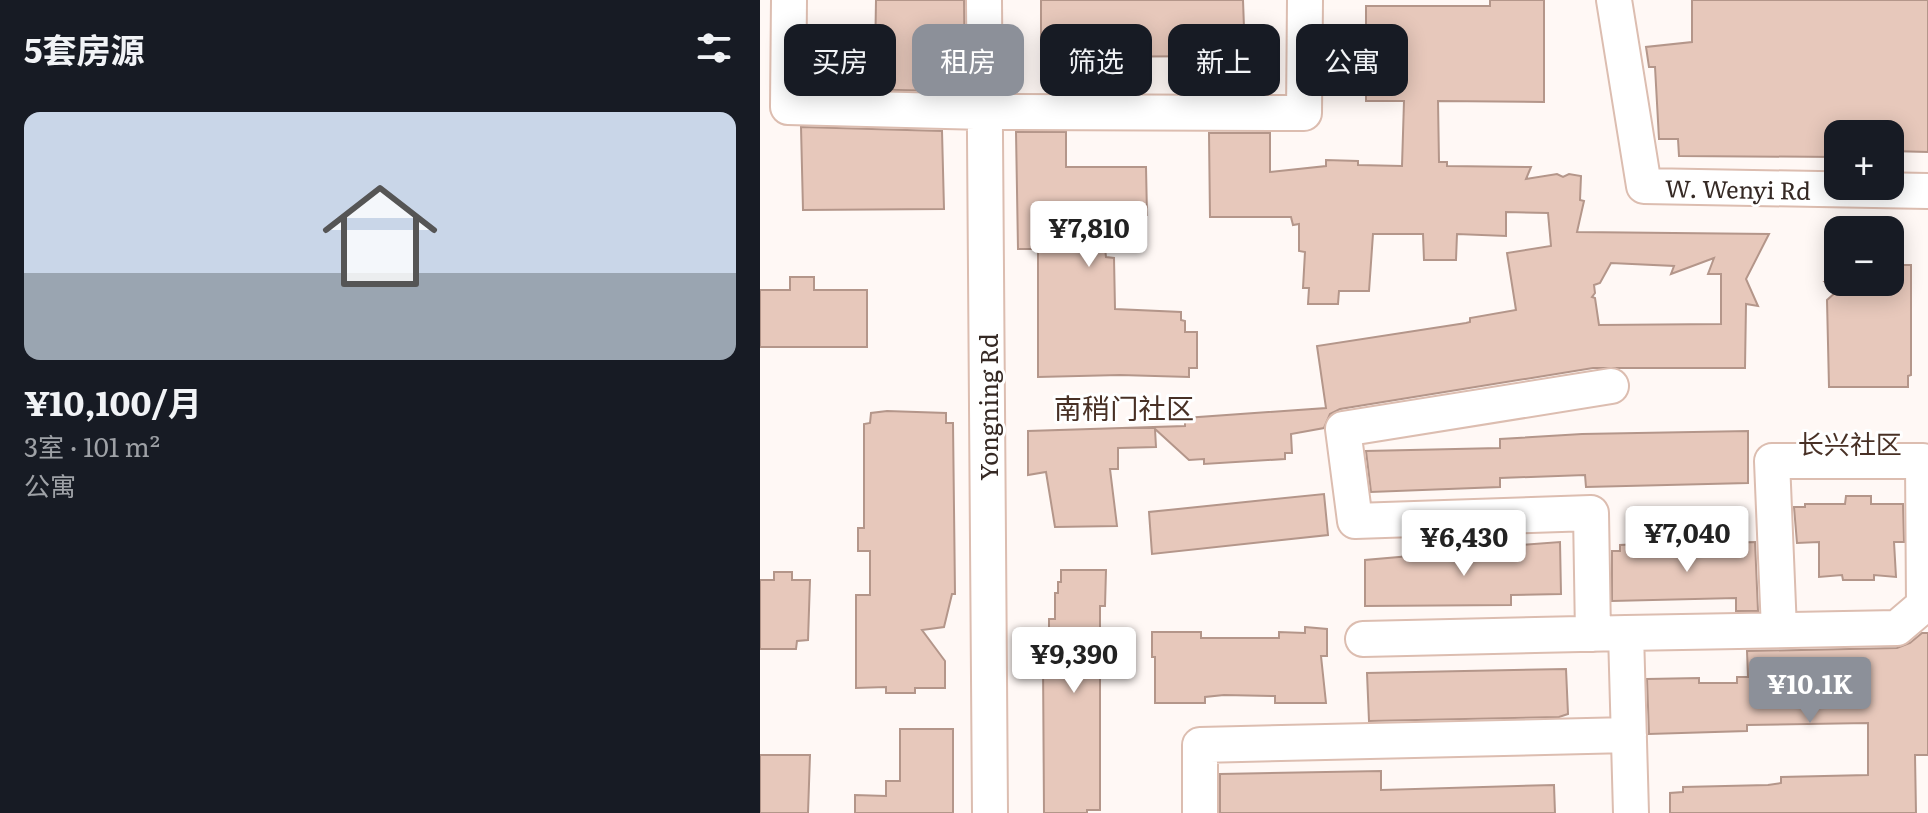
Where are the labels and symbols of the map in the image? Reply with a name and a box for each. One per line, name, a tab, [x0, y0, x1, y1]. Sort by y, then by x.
street label: W. Wenyi Rd	[1665, 169, 1812, 207]
pin: ¥7,810	[1024, 201, 1154, 269]
street label: Yongning Rd	[970, 333, 1005, 481]
district label: 南稍门社区	[1054, 386, 1194, 428]
district label: 长兴社区	[1798, 423, 1902, 462]
pin: ¥7,040	[1622, 506, 1752, 574]
pin: ¥6,430	[1399, 510, 1529, 578]
pin: ¥9,390	[1009, 627, 1139, 695]
pin: ¥10.1K	[1745, 657, 1875, 725]

